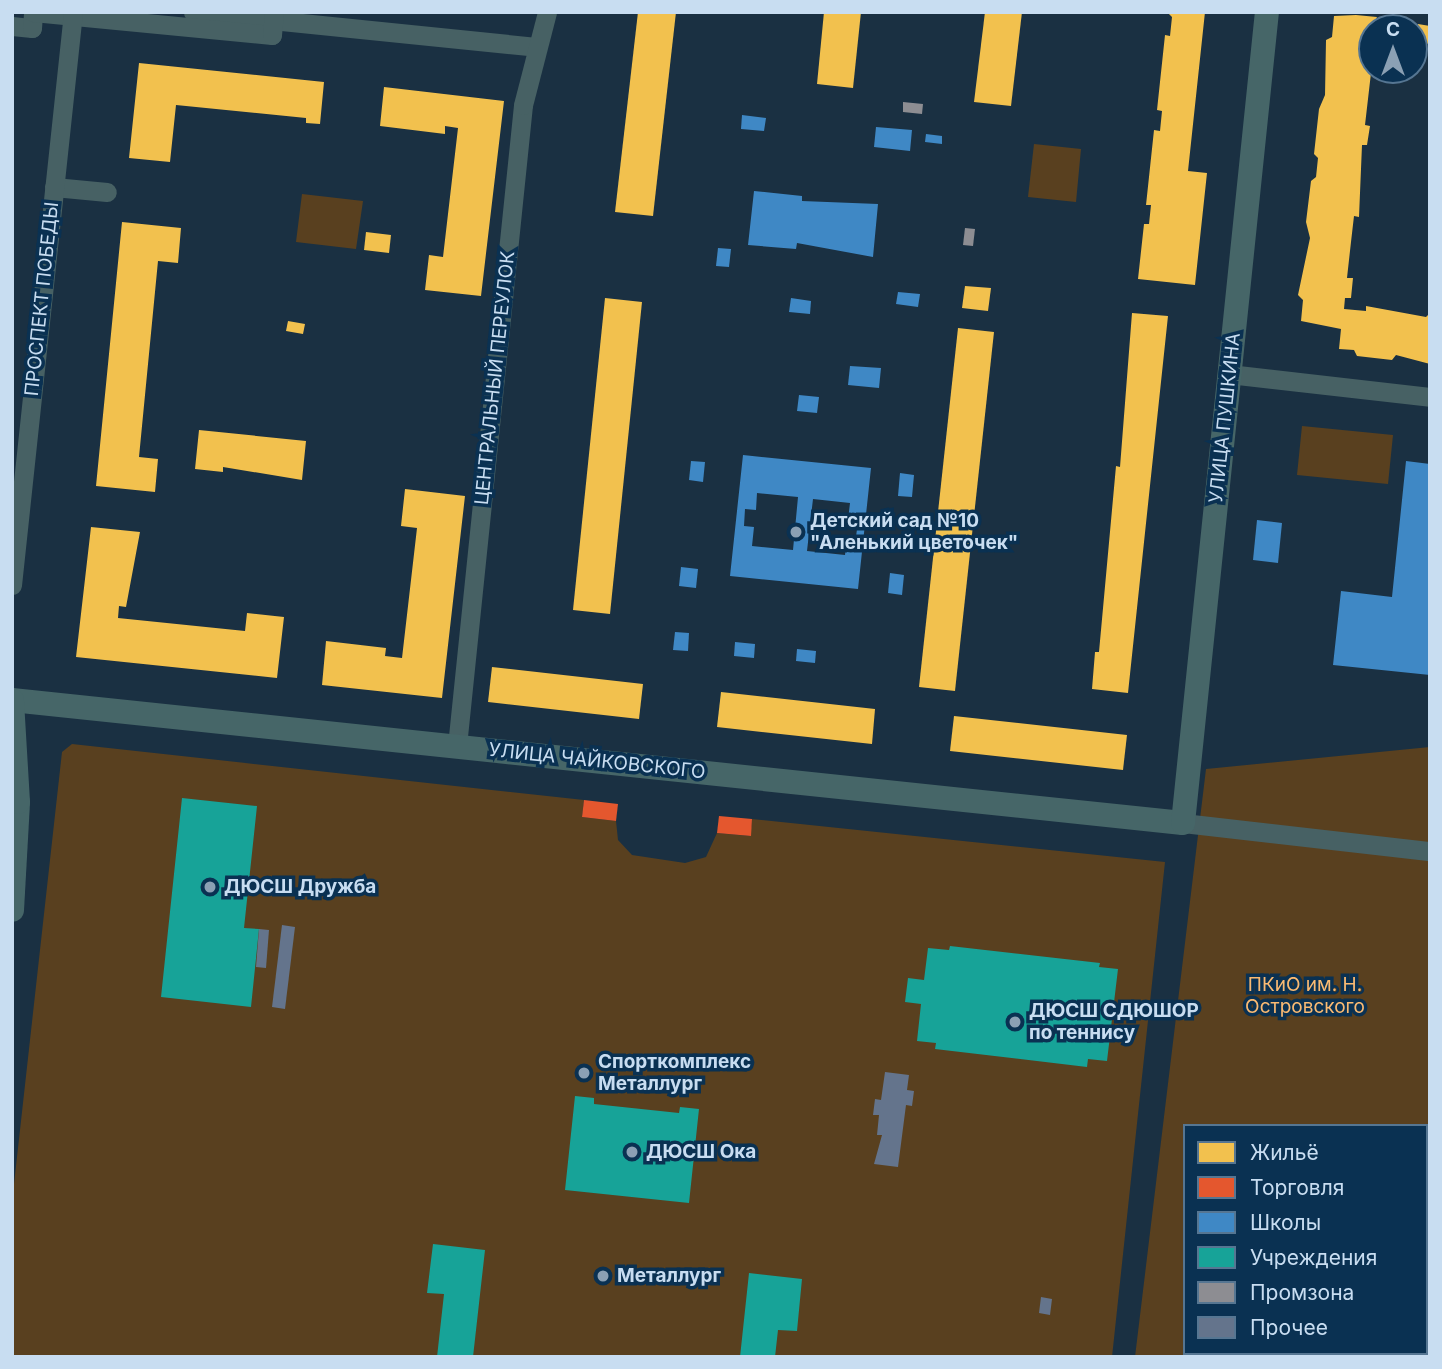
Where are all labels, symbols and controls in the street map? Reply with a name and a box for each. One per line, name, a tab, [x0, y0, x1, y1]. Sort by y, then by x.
north arrow	[1358, 14, 1428, 84]
text: С	[1386, 18, 1400, 41]
street label: ПРОСПЕКТ ПОБЕДЫ	[20, 201, 64, 397]
street label: ЦЕНТРАЛЬНЫЙ ПЕРЕУЛОК	[470, 250, 520, 506]
street label: УЛИЦА ПУШКИНА	[1205, 332, 1245, 504]
place label: Детский сад №10 "Аленький цветочек"	[810, 510, 1018, 554]
marker: Детский сад №10 "Аленький цветочек"	[788, 524, 804, 540]
street label: УЛИЦА ЧАЙКОВСКОГО	[487, 738, 707, 784]
place label: ДЮСШ Дружба	[224, 876, 376, 898]
marker: ДЮСШ Дружба	[202, 879, 218, 895]
park label: ПКиО им. Н. Островского	[1245, 974, 1365, 1018]
place label: ДЮСШ СДЮШОР по теннису	[1029, 1000, 1199, 1044]
marker: ДЮСШ СДЮШОР по теннису	[1007, 1014, 1023, 1030]
place label: Спорткомплекс Металлург	[598, 1051, 751, 1095]
marker: Спорткомплекс Металлург	[576, 1065, 592, 1081]
legend	[1183, 1124, 1428, 1355]
text: Жильё	[1250, 1140, 1319, 1165]
place label: ДЮСШ Ока	[646, 1141, 756, 1163]
marker: ДЮСШ Ока	[624, 1144, 640, 1160]
text: Торговля	[1250, 1175, 1344, 1200]
text: Школы	[1250, 1210, 1321, 1235]
text: Учреждения	[1250, 1245, 1377, 1270]
place label: Металлург	[617, 1265, 721, 1287]
marker: Металлург	[595, 1268, 611, 1284]
text: Промзона	[1250, 1280, 1354, 1305]
text: Прочее	[1250, 1315, 1328, 1340]

